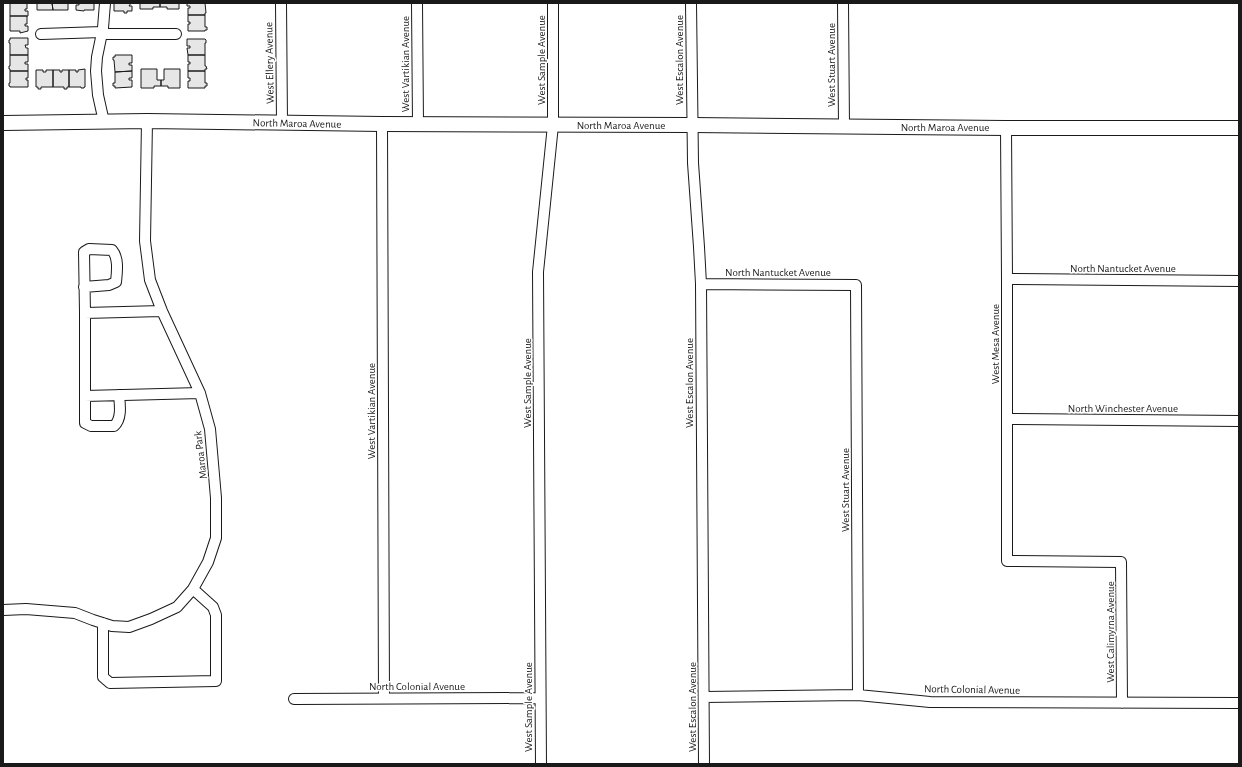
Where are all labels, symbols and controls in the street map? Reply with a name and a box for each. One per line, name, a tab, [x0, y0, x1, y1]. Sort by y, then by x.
street label: West Sample Avenue	[536, 15, 547, 105]
street label: West Escalon Avenue	[674, 15, 685, 105]
street label: West Vartikian Avenue	[400, 16, 411, 112]
street label: West Ellery Avenue	[263, 22, 276, 104]
street label: West Stuart Avenue	[826, 23, 837, 107]
street label: North Maroa Avenue	[253, 117, 341, 130]
street label: North Maroa Avenue	[577, 120, 665, 131]
street label: North Maroa Avenue	[901, 122, 989, 133]
street label: North Nantucket Avenue	[1070, 263, 1176, 274]
street label: North Nantucket Avenue	[725, 267, 831, 278]
street label: West Mesa Avenue	[990, 304, 1001, 384]
street label: West Sample Avenue	[522, 338, 533, 428]
street label: West Escalon Avenue	[684, 338, 695, 428]
street label: West Vartikian Avenue	[366, 363, 377, 459]
street label: North Winchester Avenue	[1068, 403, 1178, 414]
street label: Maroa Park	[192, 430, 209, 480]
street label: West Stuart Avenue	[840, 448, 851, 532]
street label: West Calimyrna Avenue	[1105, 581, 1116, 683]
street label: West Sample Avenue	[523, 662, 534, 752]
street label: West Escalon Avenue	[687, 662, 698, 752]
street label: North Colonial Avenue	[369, 681, 465, 692]
street label: North Colonial Avenue	[924, 683, 1020, 696]

